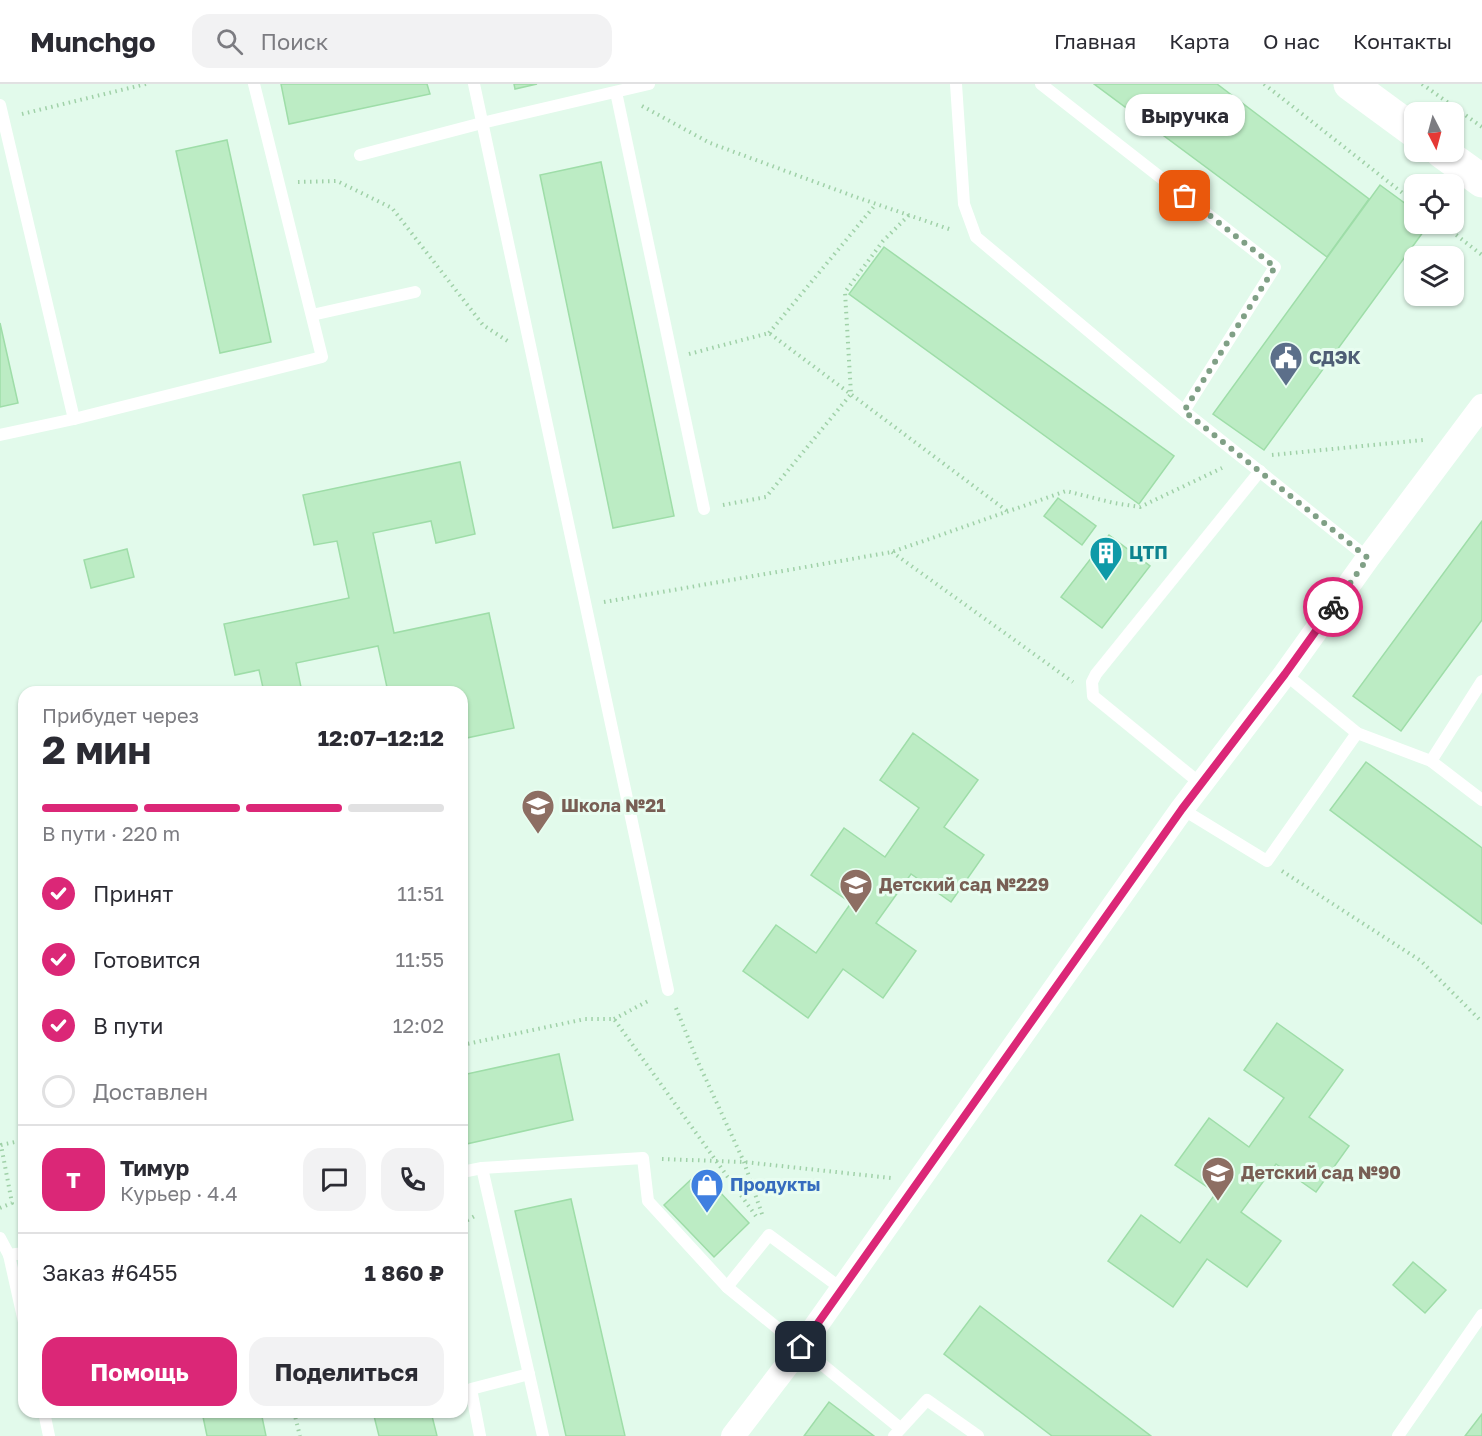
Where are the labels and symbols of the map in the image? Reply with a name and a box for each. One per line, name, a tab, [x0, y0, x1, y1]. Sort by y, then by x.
callout: Выручка	[1125, 94, 1245, 136]
north arrow	[1404, 102, 1464, 162]
pin	[1159, 170, 1210, 221]
public building icon: СДЭК	[1268, 340, 1304, 387]
place label: СДЭК	[1309, 346, 1361, 368]
building icon: ЦТП	[1088, 535, 1124, 582]
place label: ЦТП	[1129, 541, 1168, 563]
courier	[1303, 577, 1363, 637]
school or university icon: Школа №21	[520, 788, 556, 835]
place label: Школа №21	[561, 794, 666, 816]
school or university icon: Детский сад №229	[838, 867, 874, 914]
place label: Детский сад №229	[879, 873, 1049, 895]
school or university icon: Детский сад №90	[1200, 1155, 1236, 1202]
place label: Детский сад №90	[1241, 1161, 1401, 1183]
shop icon: Продукты	[689, 1167, 725, 1214]
place label: Продукты	[730, 1173, 821, 1195]
pin	[775, 1321, 826, 1372]

